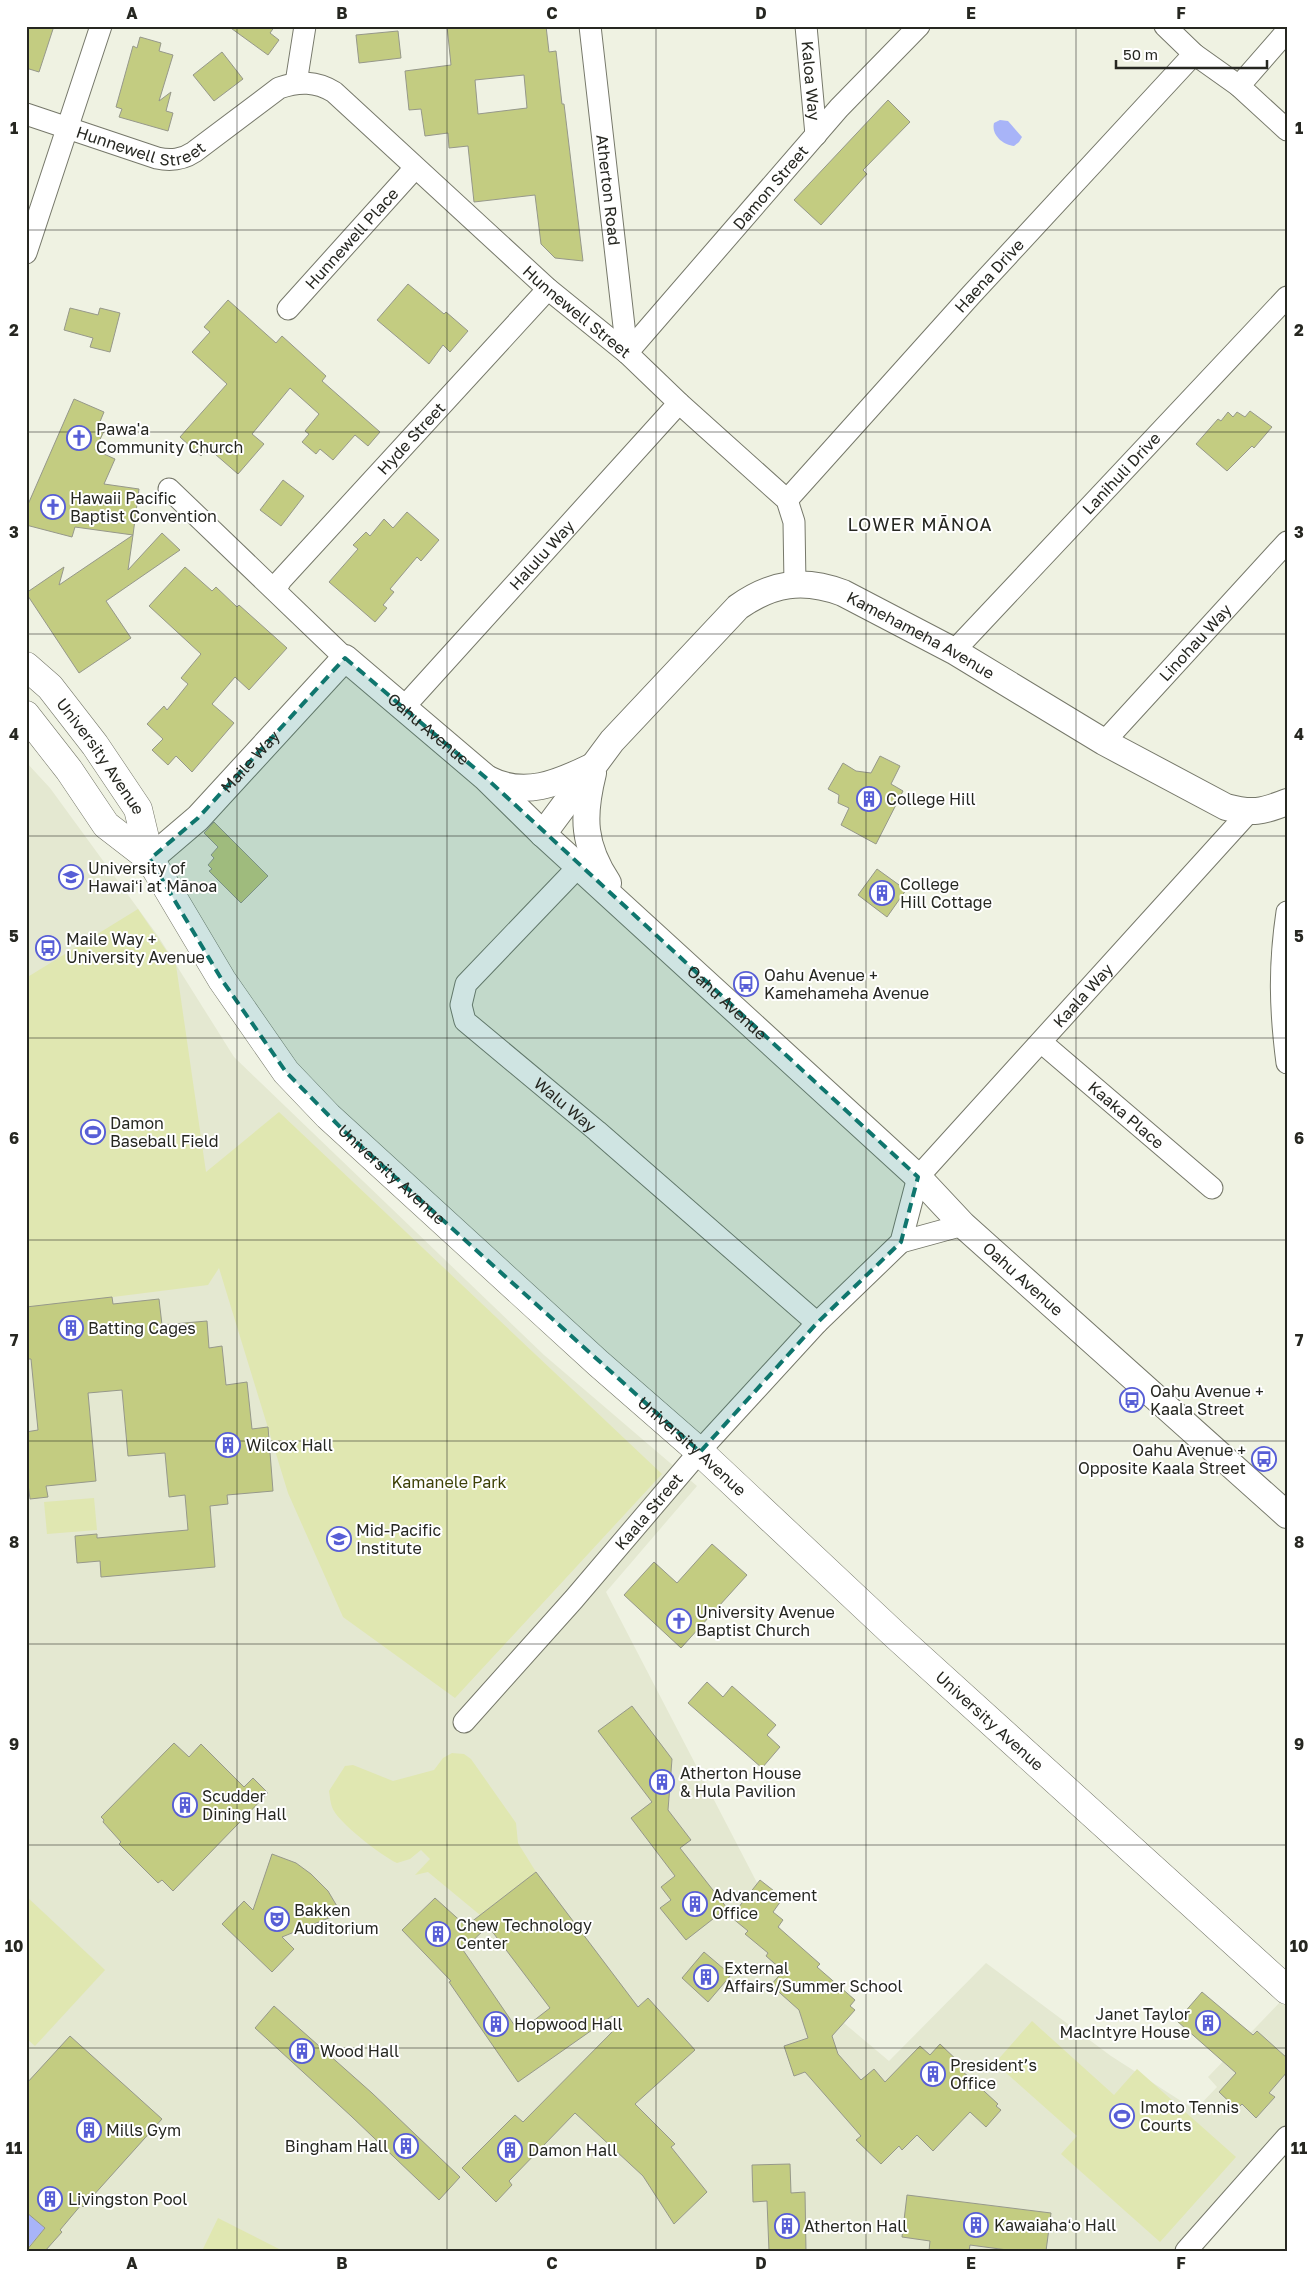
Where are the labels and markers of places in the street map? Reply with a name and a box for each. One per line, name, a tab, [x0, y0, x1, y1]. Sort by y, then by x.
place label: Pawa'a Community Church	[96, 419, 243, 457]
church icon: Pawa'a Community Church	[66, 425, 92, 451]
place label: Hawaii Pacific Baptist Convention	[70, 488, 217, 526]
church icon: Hawaii Pacific Baptist Convention	[40, 494, 66, 520]
building icon: College Hill	[856, 786, 882, 812]
place label: College Hill	[886, 789, 976, 809]
place label: University of Hawaiʻi at Mānoa	[88, 858, 217, 896]
school or university icon: University of Hawaiʻi at Mānoa	[58, 864, 84, 890]
place label: College Hill Cottage	[900, 874, 992, 912]
building icon: College Hill Cottage	[869, 880, 895, 906]
place label: Maile Way + University Avenue	[66, 929, 205, 967]
bus stop icon: Maile Way + University Avenue	[35, 935, 61, 961]
place label: Oahu Avenue + Kamehameha Avenue	[764, 965, 929, 1003]
bus stop icon: Oahu Avenue + Kamehameha Avenue	[733, 971, 759, 997]
place label: Damon Baseball Field	[110, 1113, 219, 1151]
sports icon: Damon Baseball Field	[80, 1119, 106, 1145]
building icon: Batting Cages	[58, 1315, 84, 1341]
place label: Batting Cages	[88, 1318, 196, 1338]
place label: Oahu Avenue + Kaala Street	[1150, 1381, 1264, 1419]
bus stop icon: Oahu Avenue + Kaala Street	[1119, 1387, 1145, 1413]
building icon: Wilcox Hall	[215, 1432, 241, 1458]
place label: Wilcox Hall	[246, 1435, 333, 1455]
place label: Oahu Avenue + Opposite Kaala Street	[1078, 1440, 1246, 1478]
bus stop icon: Oahu Avenue + Opposite Kaala Street	[1251, 1446, 1277, 1472]
place label: Mid-Pacific Institute	[356, 1520, 441, 1558]
school or university icon: Mid-Pacific Institute	[326, 1526, 352, 1552]
place label: University Avenue Baptist Church	[696, 1602, 835, 1640]
church icon: University Avenue Baptist Church	[666, 1608, 692, 1634]
place label: Atherton House & Hula Pavilion	[680, 1763, 801, 1801]
building icon: Atherton House & Hula Pavilion	[649, 1769, 675, 1795]
place label: Scudder Dining Hall	[202, 1786, 287, 1824]
building icon: Scudder Dining Hall	[172, 1792, 198, 1818]
place label: Advancement Office	[712, 1885, 817, 1923]
building icon: Advancement Office	[682, 1891, 708, 1917]
place label: Bakken Auditorium	[294, 1900, 379, 1938]
theatre icon: Bakken Auditorium	[264, 1906, 290, 1932]
place label: Chew Technology Center	[456, 1915, 592, 1953]
building icon: Chew Technology Center	[425, 1921, 451, 1947]
place label: External Affairs/Summer School	[724, 1958, 903, 1996]
building icon: External Affairs/Summer School	[693, 1964, 719, 1990]
place label: Janet Taylor MacIntyre House	[1060, 2004, 1190, 2042]
building icon: Janet Taylor MacIntyre House	[1195, 2010, 1221, 2036]
building icon: Hopwood Hall	[483, 2011, 509, 2037]
place label: Hopwood Hall	[514, 2014, 623, 2034]
building icon: Wood Hall	[289, 2038, 315, 2064]
place label: Wood Hall	[320, 2041, 399, 2061]
place label: President’s Office	[950, 2055, 1037, 2093]
building icon: President’s Office	[920, 2061, 946, 2087]
place label: Imoto Tennis Courts	[1140, 2097, 1239, 2135]
sports icon: Imoto Tennis Courts	[1109, 2103, 1135, 2129]
building icon: Mills Gym	[76, 2117, 102, 2143]
place label: Mills Gym	[106, 2120, 181, 2140]
building icon: Bingham Hall	[393, 2133, 419, 2159]
place label: Bingham Hall	[285, 2136, 388, 2156]
building icon: Damon Hall	[497, 2137, 523, 2163]
place label: Damon Hall	[528, 2140, 617, 2160]
building icon: Livingston Pool	[37, 2186, 63, 2212]
place label: Livingston Pool	[68, 2189, 187, 2209]
building icon: Kawaiahaʻo Hall	[963, 2212, 989, 2238]
building icon: Atherton Hall	[774, 2213, 800, 2239]
place label: Kawaiahaʻo Hall	[994, 2215, 1116, 2235]
place label: Atherton Hall	[804, 2216, 907, 2236]

